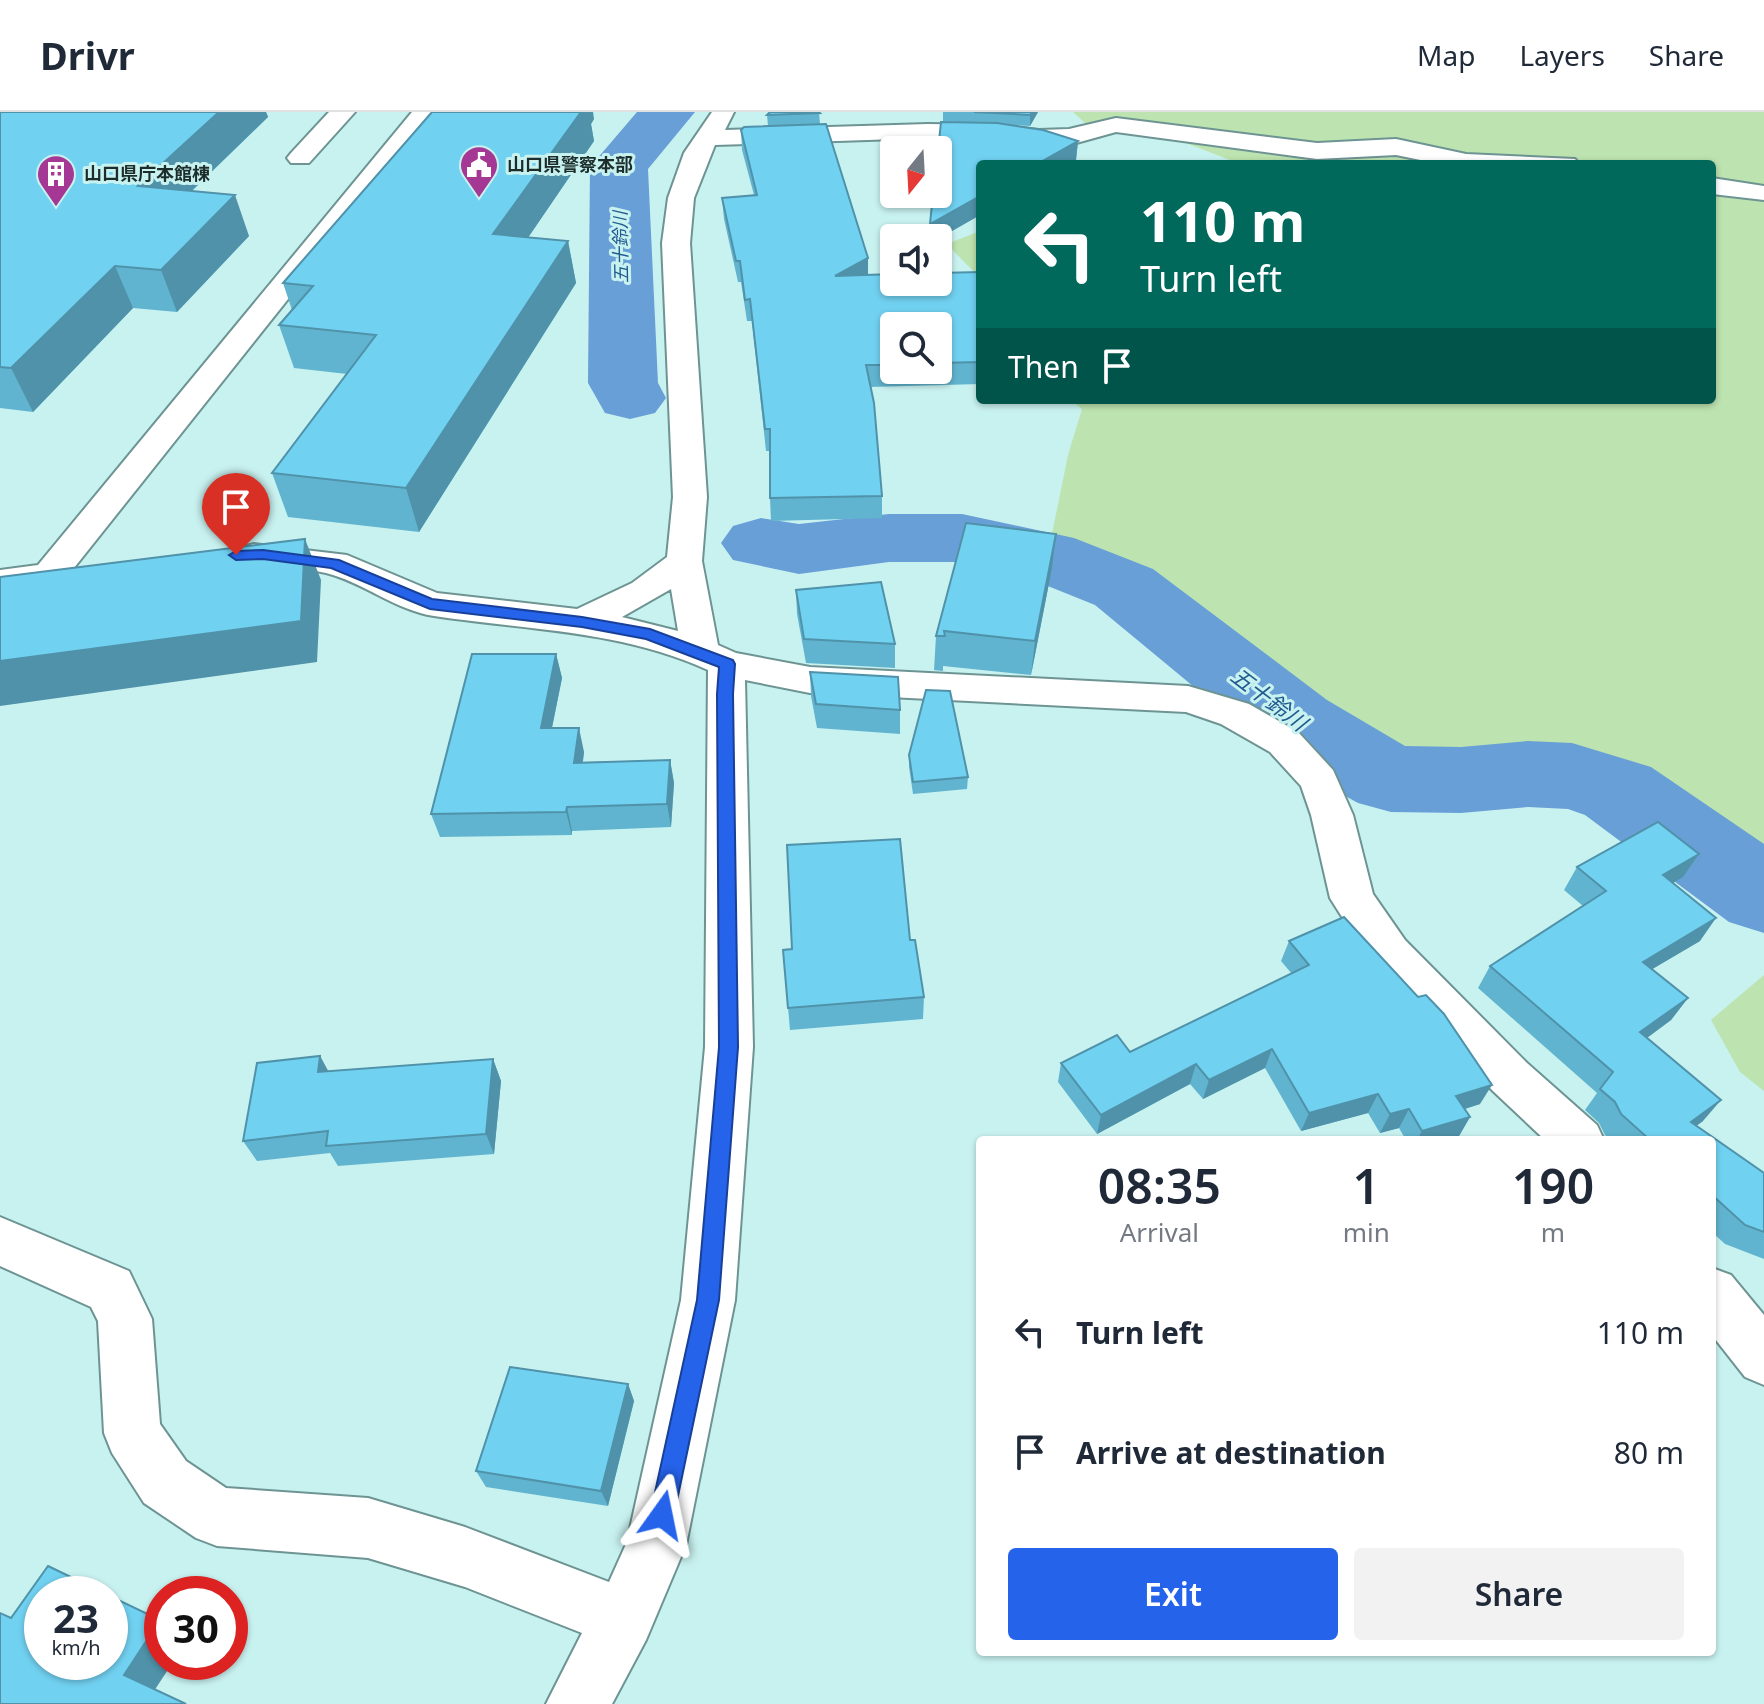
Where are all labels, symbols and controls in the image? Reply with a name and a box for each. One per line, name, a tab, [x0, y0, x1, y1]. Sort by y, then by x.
text: Drivr	[40, 29, 135, 81]
text: Map	[1417, 36, 1475, 74]
text: Layers	[1519, 36, 1605, 74]
text: Share	[1649, 36, 1724, 74]
north arrow	[880, 136, 952, 208]
map controls	[880, 136, 952, 384]
public building icon: 山口県警察本部	[458, 144, 500, 199]
place label: 山口県警察本部	[507, 152, 633, 176]
building icon: 山口県庁本館棟	[35, 153, 77, 208]
place label: 山口県庁本館棟	[84, 161, 210, 185]
text: 110 m	[1140, 182, 1305, 258]
icon: left	[1008, 192, 1112, 296]
water label: 五十鈴川	[607, 209, 633, 283]
button: sound	[880, 224, 952, 296]
text: Turn left	[1140, 254, 1282, 303]
button: search	[880, 312, 952, 384]
icon: arrive	[1095, 344, 1139, 388]
text: Then	[1008, 346, 1079, 387]
pin	[202, 473, 270, 555]
icon: arrive	[214, 485, 258, 529]
water label: 五十鈴川	[1225, 660, 1315, 738]
text: 08:35	[1098, 1153, 1221, 1218]
text: 1	[1353, 1153, 1380, 1218]
text: 190	[1512, 1153, 1594, 1218]
text: Arrival	[1120, 1214, 1199, 1250]
text: min	[1343, 1214, 1390, 1250]
text: m	[1541, 1214, 1565, 1250]
icon: left	[1008, 1310, 1052, 1354]
text: Turn left	[1076, 1312, 1204, 1353]
text: 110 m	[1597, 1312, 1684, 1353]
icon: arrive	[1008, 1430, 1052, 1474]
text: Arrive at destination	[1076, 1432, 1386, 1473]
text: 80 m	[1614, 1432, 1684, 1473]
position arrow	[620, 1473, 704, 1557]
button: Exit	[1008, 1548, 1338, 1640]
button: Share	[1354, 1548, 1684, 1640]
speed limit sign: 30	[144, 1576, 248, 1680]
text: 23	[53, 1590, 99, 1645]
text: km/h	[51, 1634, 101, 1661]

